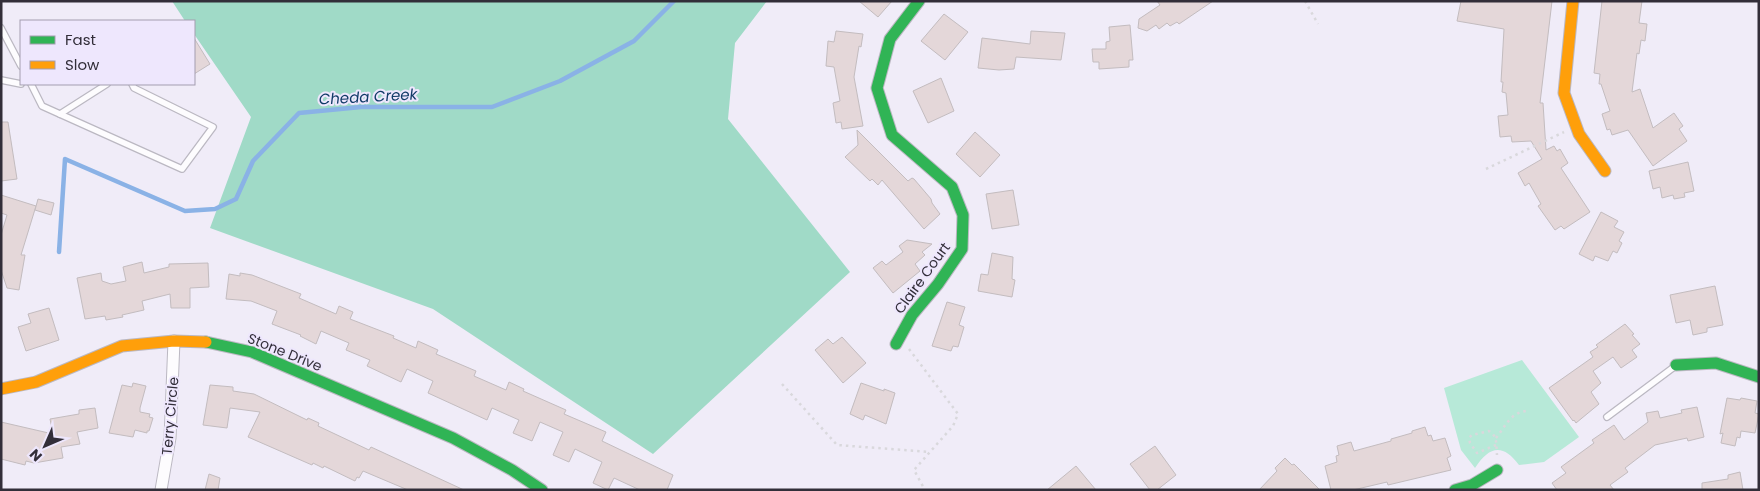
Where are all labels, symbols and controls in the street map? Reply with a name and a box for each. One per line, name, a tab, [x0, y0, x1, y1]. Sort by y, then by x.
legend	[20, 20, 195, 85]
text: Fast	[65, 29, 96, 50]
text: Slow	[65, 54, 100, 75]
water label: Cheda Creek	[318, 83, 419, 110]
street label: Claire Court	[889, 238, 955, 318]
street label: Stone Drive	[245, 328, 326, 376]
street label: Terry Circle	[157, 376, 183, 456]
north arrow	[20, 421, 70, 471]
text: N	[25, 444, 47, 466]

